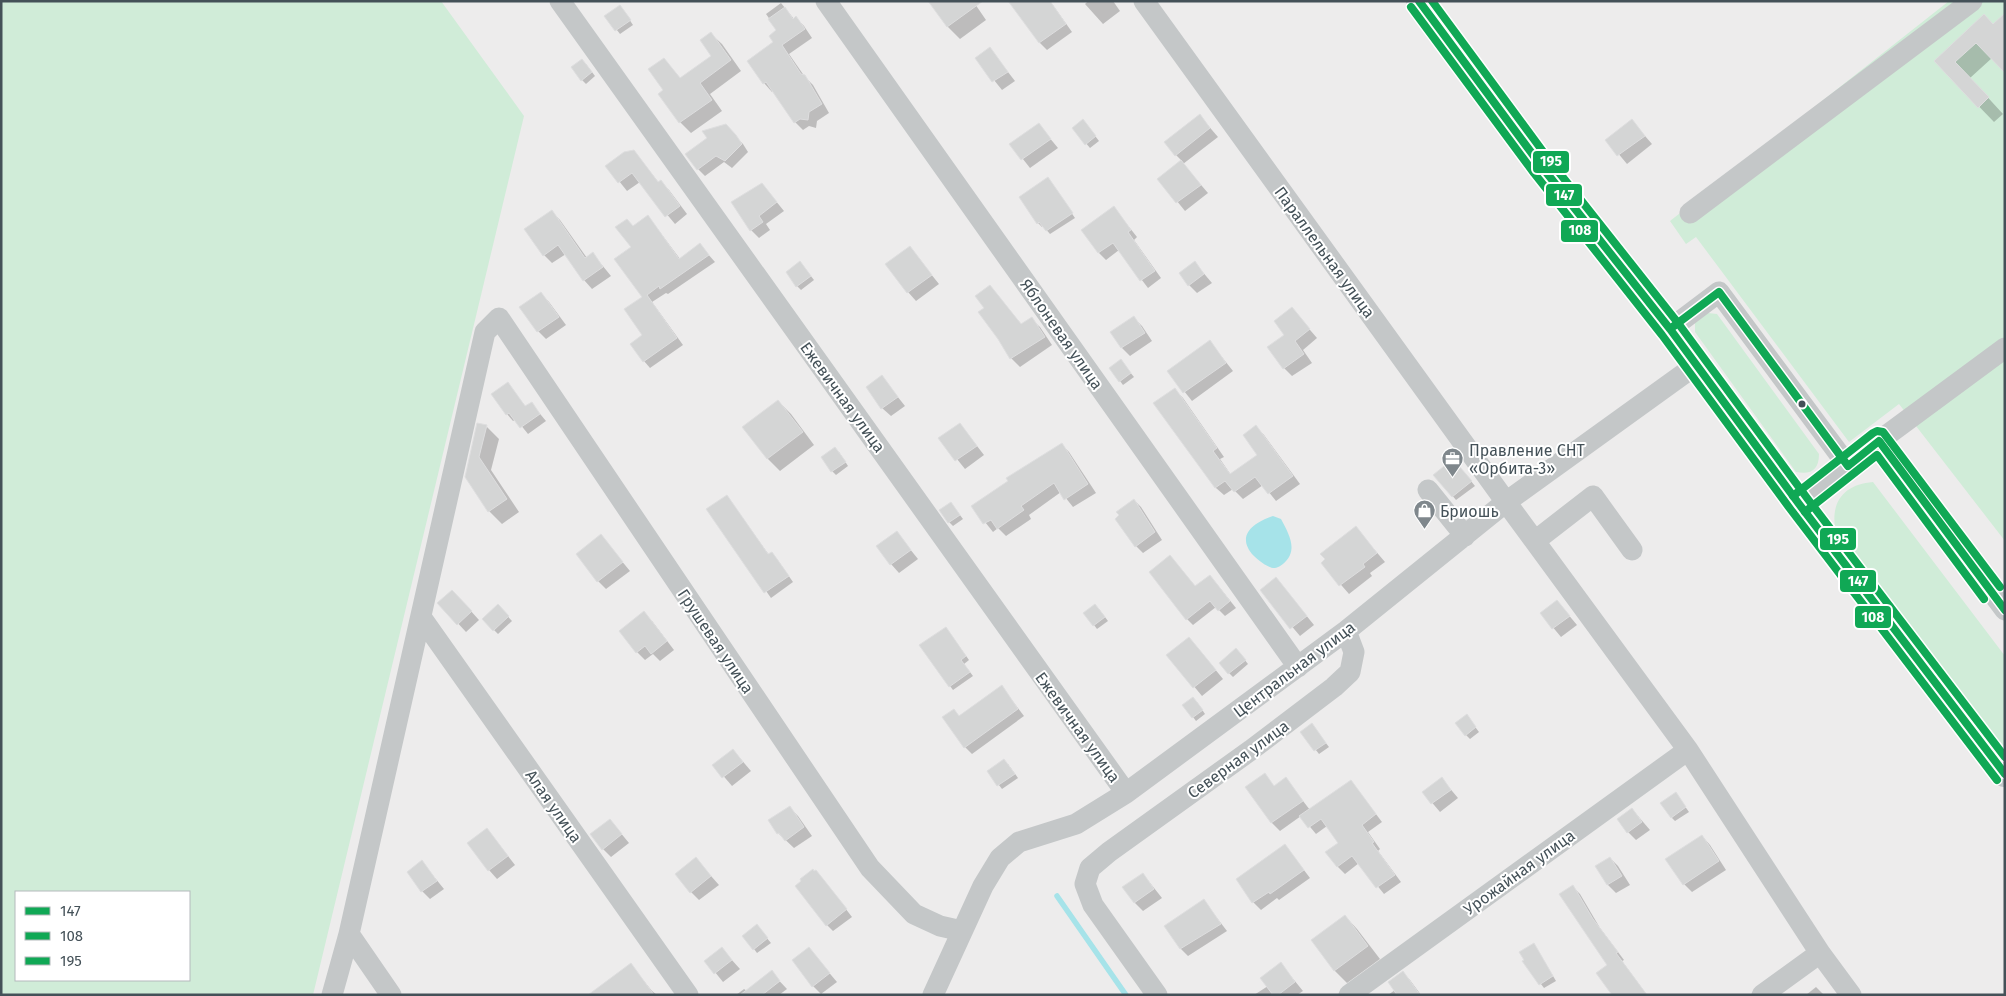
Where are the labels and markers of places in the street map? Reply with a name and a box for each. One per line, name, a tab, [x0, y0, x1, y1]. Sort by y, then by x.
unlabelled marker	[1797, 399, 1807, 409]
place label: Правление СНТ «Орбита-3»	[1469, 441, 1586, 478]
office icon: Правление СНТ «Орбита-3»	[1441, 447, 1465, 478]
shop icon: Бриошь	[1412, 499, 1436, 530]
place label: Бриошь	[1440, 502, 1499, 521]

